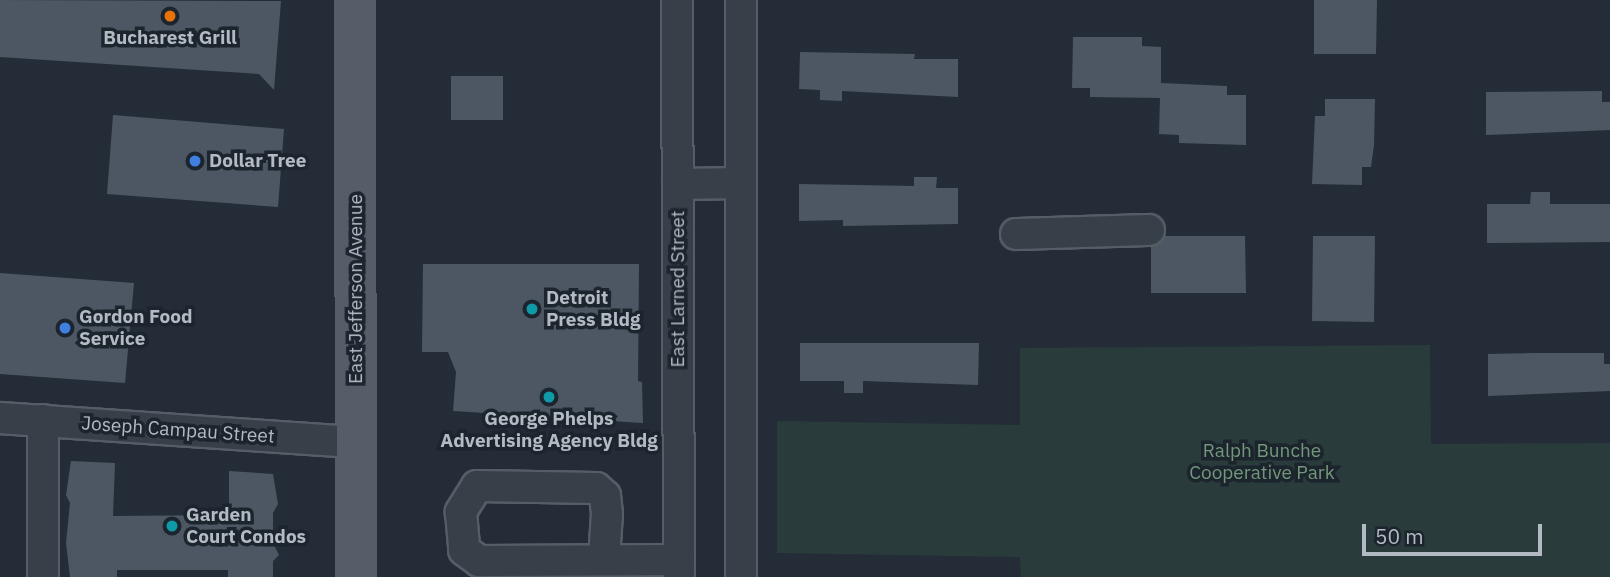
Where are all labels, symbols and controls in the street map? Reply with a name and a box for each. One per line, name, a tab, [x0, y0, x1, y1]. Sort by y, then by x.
marker: Bucharest Grill	[162, 8, 178, 24]
place label: Bucharest Grill	[103, 27, 237, 49]
place label: Dollar Tree	[209, 150, 306, 172]
marker: Dollar Tree	[187, 153, 203, 169]
street label: East Jefferson Avenue	[345, 194, 367, 384]
street label: East Larned Street	[667, 211, 689, 367]
place label: Detroit Press Bldg	[546, 287, 641, 331]
marker: Detroit Press Bldg	[524, 301, 540, 317]
place label: Gordon Food Service	[79, 306, 193, 350]
marker: Gordon Food Service	[57, 320, 73, 336]
marker: George Phelps Advertising Agency Bldg	[541, 389, 557, 405]
place label: George Phelps Advertising Agency Bldg	[440, 408, 658, 452]
street label: Joseph Campau Street	[81, 412, 275, 448]
park label: Ralph Bunche Cooperative Park	[1189, 440, 1335, 484]
place label: Garden Court Condos	[186, 504, 306, 548]
scale bar	[1365, 510, 1545, 554]
marker: Garden Court Condos	[164, 518, 180, 534]
text: 50 m	[1375, 522, 1424, 550]

